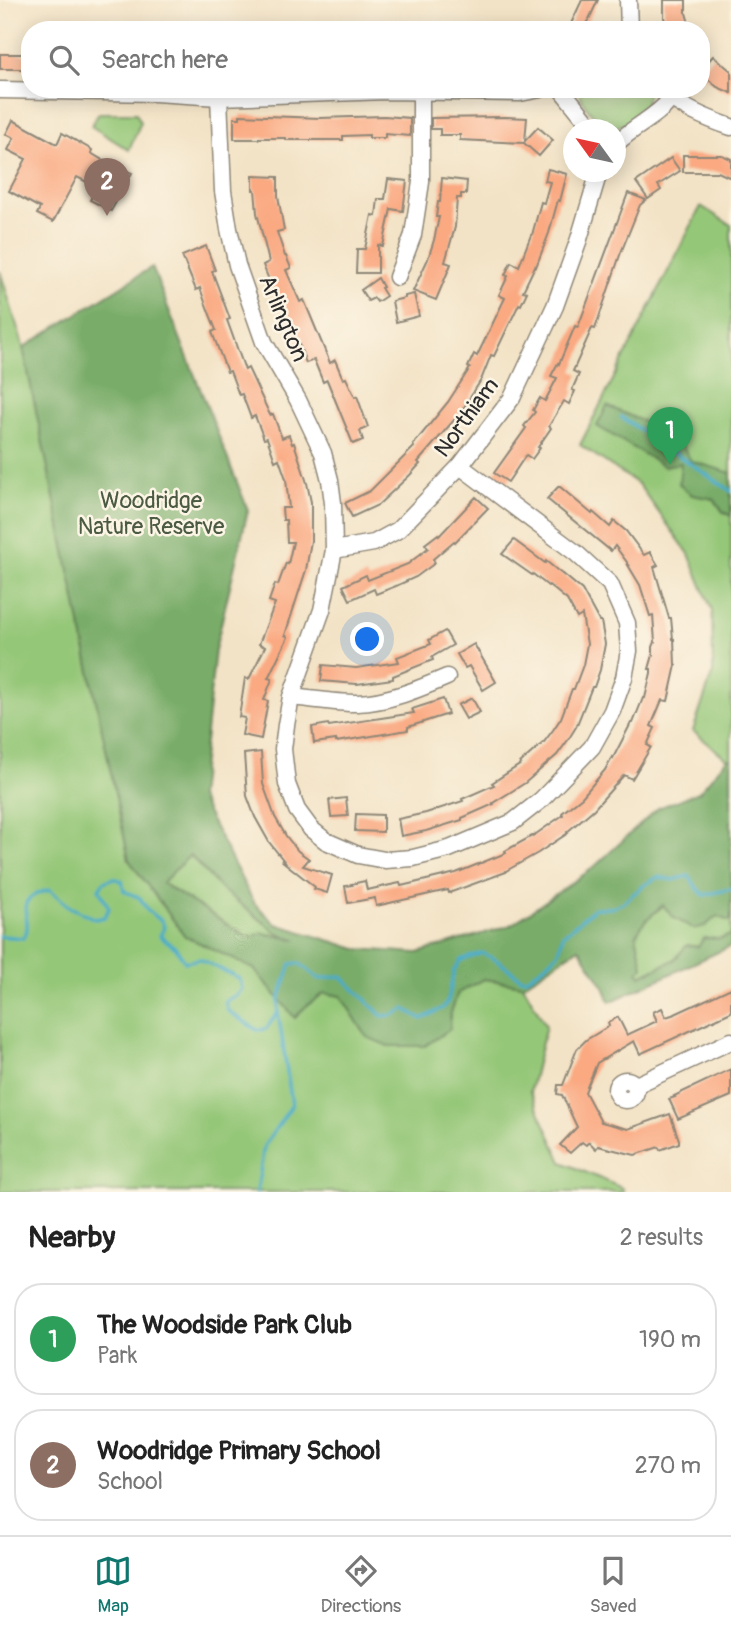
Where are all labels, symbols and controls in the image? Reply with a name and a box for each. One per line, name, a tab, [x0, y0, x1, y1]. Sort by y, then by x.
search box	[21, 21, 710, 98]
icon: search	[45, 41, 83, 79]
text: Search here	[101, 44, 228, 76]
north arrow	[563, 119, 626, 182]
pin: 2	[84, 158, 130, 216]
street label: Arlington	[252, 270, 315, 366]
street label: Northiam	[428, 372, 505, 463]
pin: 1	[647, 407, 693, 465]
park label: Woodridge Nature Reserve	[78, 486, 225, 541]
your location	[350, 622, 384, 656]
text: Nearby	[28, 1219, 115, 1256]
text: 2 results	[620, 1223, 703, 1252]
text: The Woodside Park Club	[97, 1309, 352, 1341]
text: 1	[49, 1325, 58, 1354]
text: 190 m	[639, 1325, 701, 1354]
text: Park	[97, 1341, 137, 1370]
text: Woodridge Primary School	[97, 1435, 381, 1467]
text: 2	[47, 1451, 59, 1480]
text: 270 m	[635, 1451, 701, 1480]
text: School	[97, 1467, 163, 1496]
tab: Map	[94, 1552, 132, 1618]
tab: Directions	[321, 1552, 401, 1618]
tab: Saved	[590, 1552, 637, 1618]

